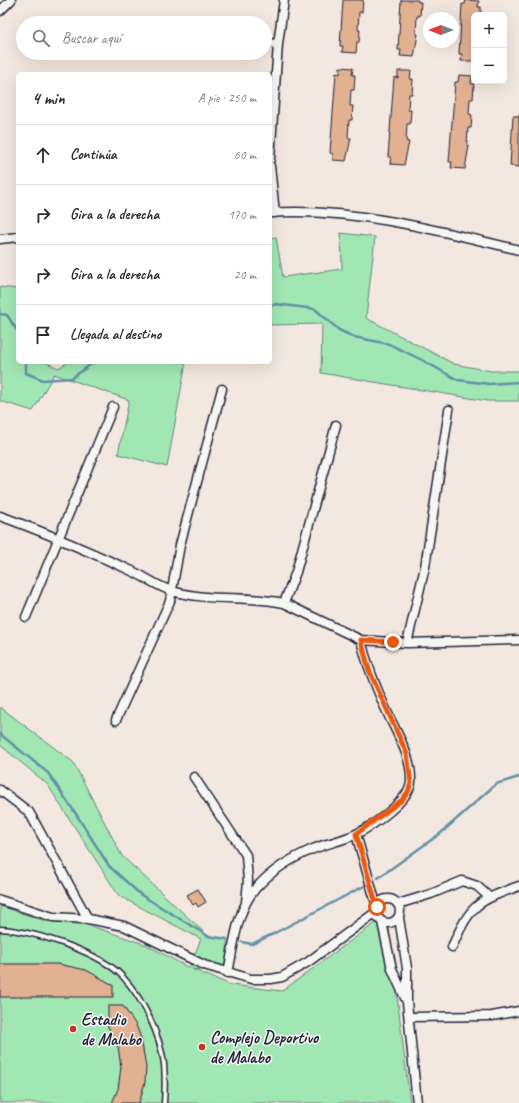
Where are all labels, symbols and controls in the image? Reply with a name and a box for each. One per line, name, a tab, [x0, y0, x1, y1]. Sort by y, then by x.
north arrow	[423, 12, 459, 48]
map controls	[471, 12, 507, 84]
button: +	[471, 12, 507, 48]
search box	[16, 16, 272, 60]
icon: search	[30, 27, 52, 49]
text: Buscar aquí	[62, 29, 121, 48]
button: −	[471, 48, 507, 84]
text: 4 min	[32, 88, 65, 109]
text: A pie · 250 m	[198, 90, 256, 106]
icon: ahead	[32, 144, 54, 166]
text: Continúa	[70, 145, 117, 164]
text: 60 m	[234, 147, 256, 163]
icon: right	[32, 204, 54, 226]
text: Gira a la derecha	[70, 205, 159, 224]
text: 170 m	[228, 207, 256, 223]
icon: right	[32, 264, 54, 286]
text: Gira a la derecha	[70, 265, 159, 284]
text: 20 m	[234, 267, 256, 283]
icon: arrive	[32, 324, 54, 346]
text: Llegada al destino	[70, 325, 161, 344]
route end	[384, 633, 402, 651]
route start	[368, 898, 386, 916]
place label: Estadio de Malabo	[81, 1009, 143, 1050]
marker: Estadio de Malabo	[68, 1024, 78, 1034]
place label: Complejo Deportivo de Malabo	[210, 1027, 320, 1068]
marker: Complejo Deportivo de Malabo	[197, 1042, 207, 1052]

